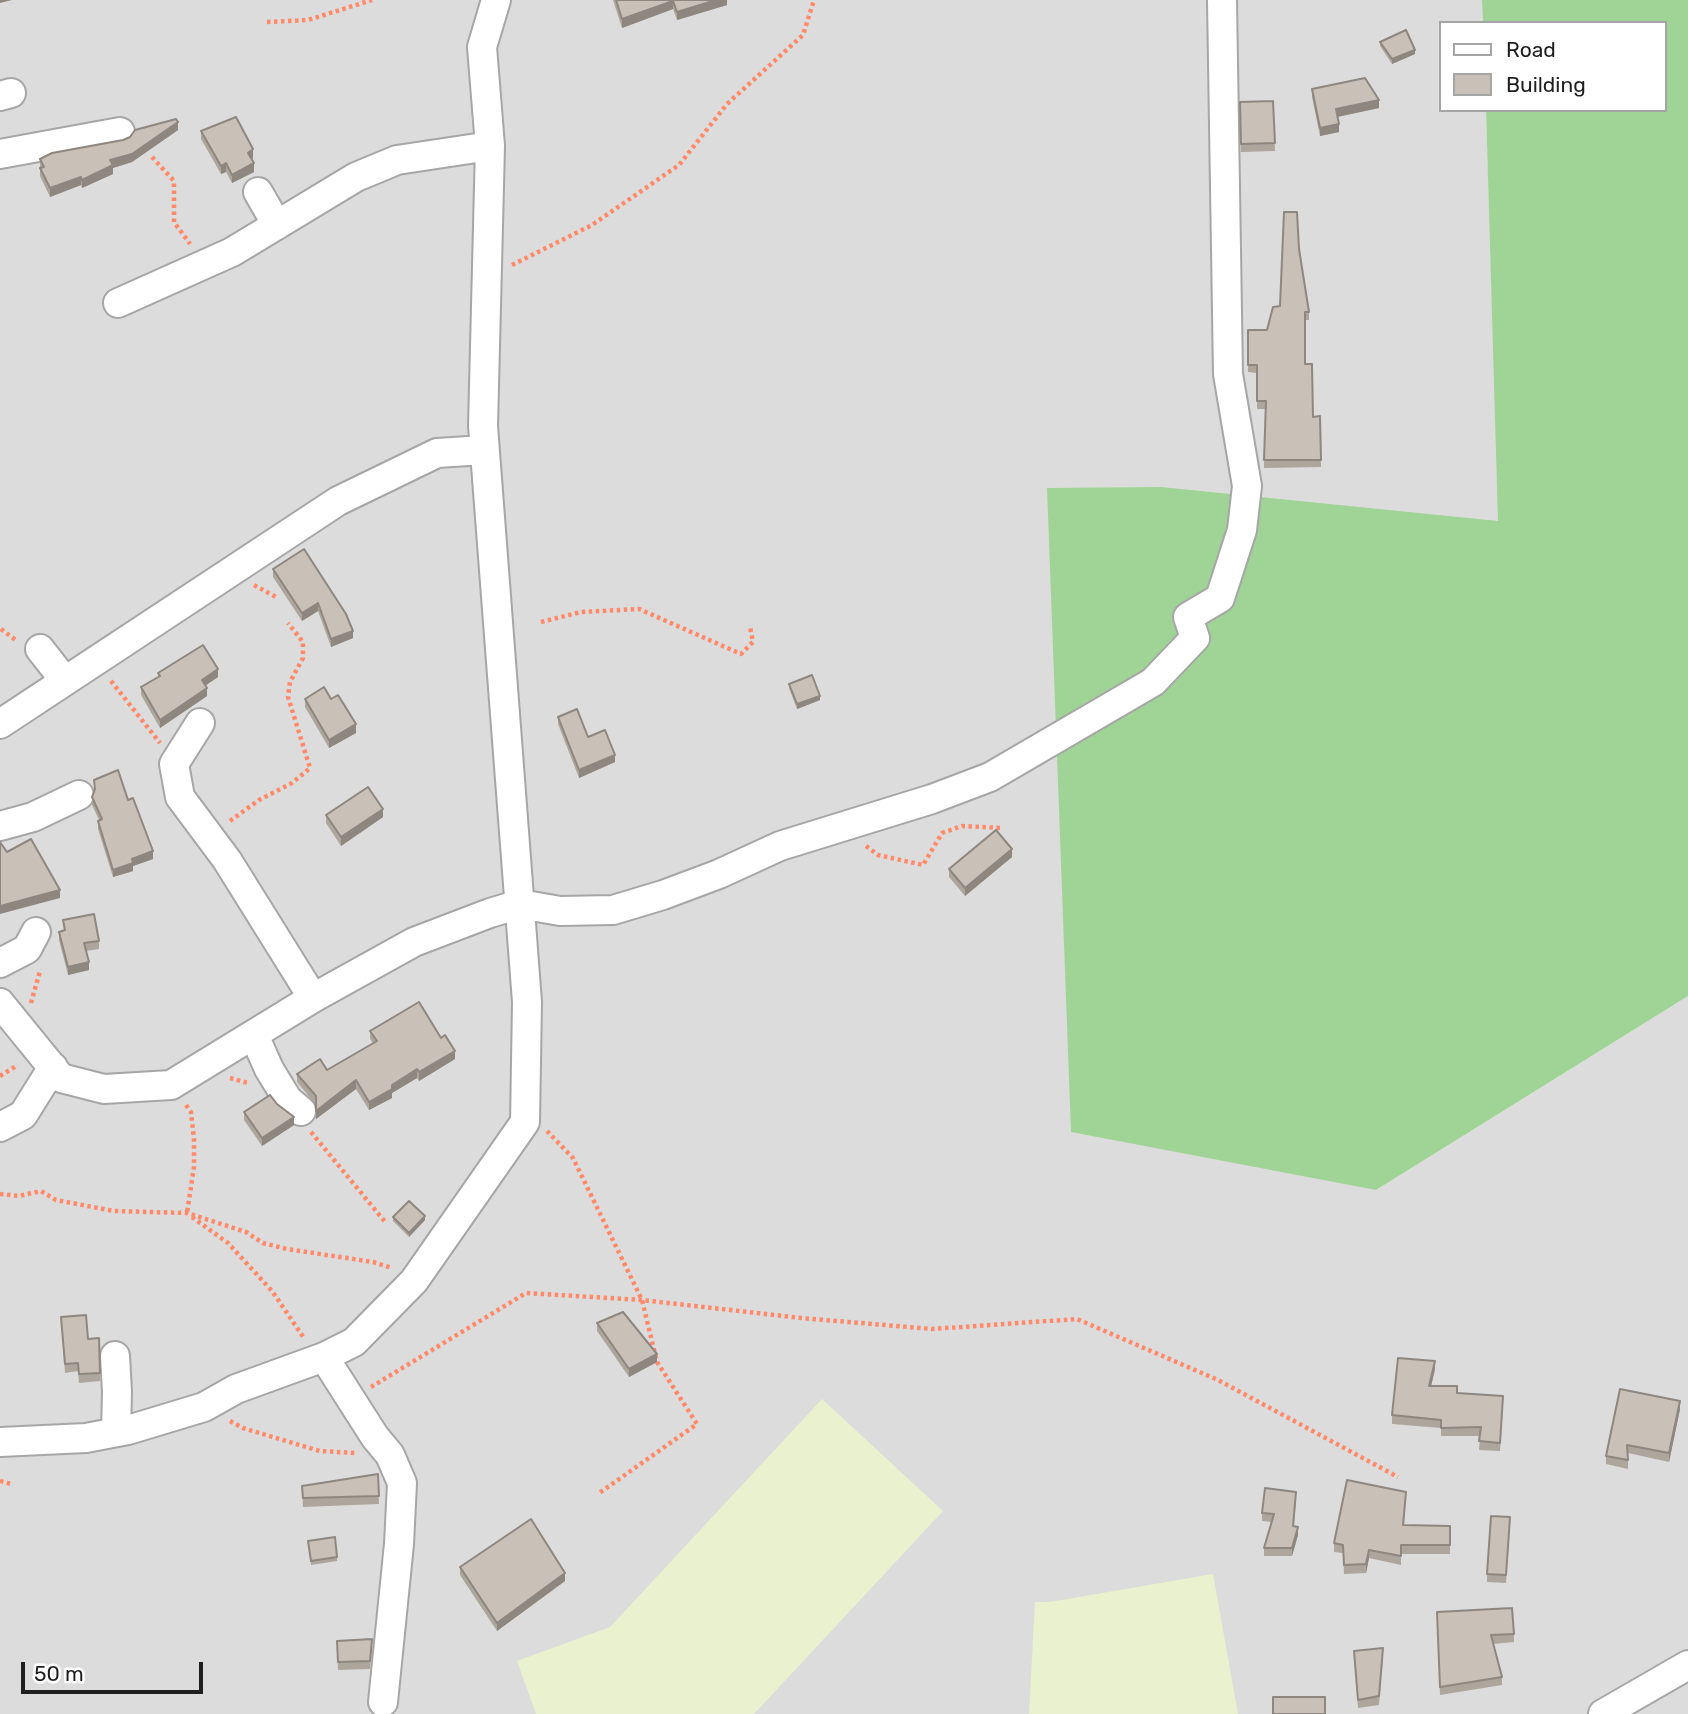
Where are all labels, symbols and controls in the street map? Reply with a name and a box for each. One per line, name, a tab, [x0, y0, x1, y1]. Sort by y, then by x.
legend	[1440, 21, 1667, 112]
text: Road	[1506, 37, 1556, 62]
text: Building	[1506, 72, 1586, 97]
scale bar	[24, 1648, 206, 1692]
text: 50 m	[34, 1661, 84, 1686]

